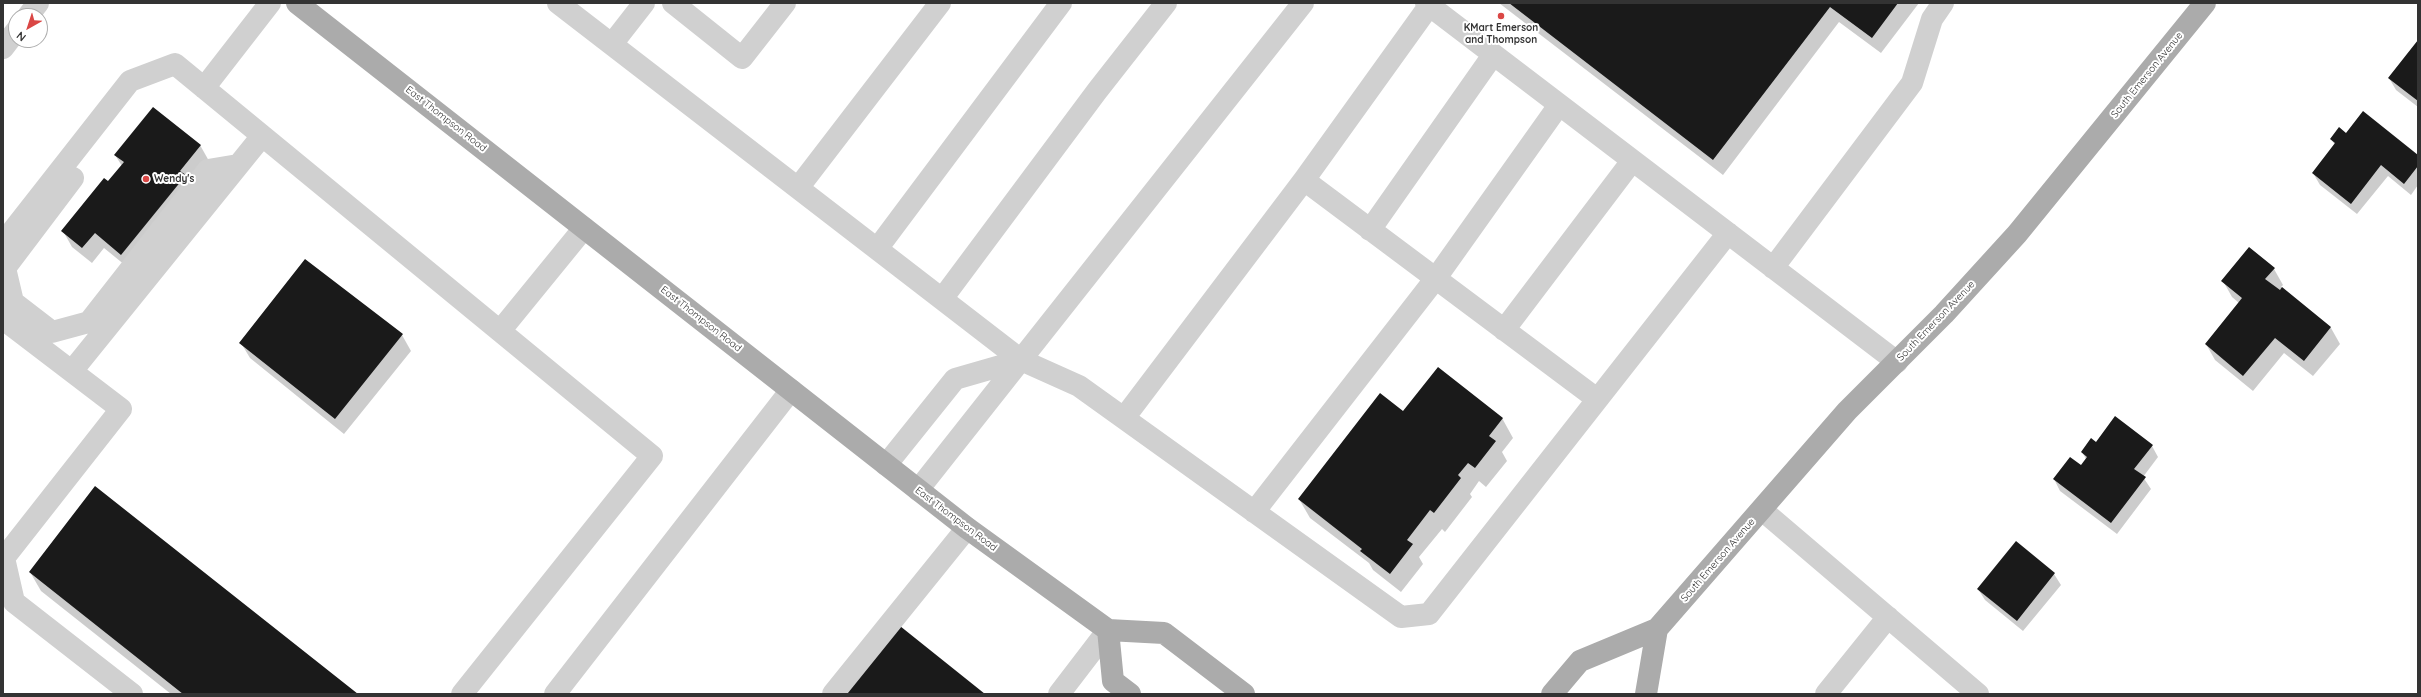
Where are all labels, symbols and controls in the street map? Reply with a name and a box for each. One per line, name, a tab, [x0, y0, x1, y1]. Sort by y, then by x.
north arrow	[8, 8, 48, 48]
marker: KMart Emerson and Thompson	[1496, 11, 1506, 21]
place label: KMart Emerson and Thompson	[1464, 22, 1538, 46]
text: N	[14, 29, 29, 45]
street label: South Emerson Avenue	[2109, 30, 2185, 120]
street label: East Thompson Road	[403, 84, 489, 154]
place label: Wendy's	[154, 173, 194, 185]
marker: Wendy's	[141, 174, 151, 184]
street label: South Emerson Avenue	[1895, 278, 1977, 364]
street label: East Thompson Road	[658, 284, 744, 354]
street label: East Thompson Road	[913, 484, 999, 554]
street label: South Emerson Avenue	[1678, 516, 1758, 604]

